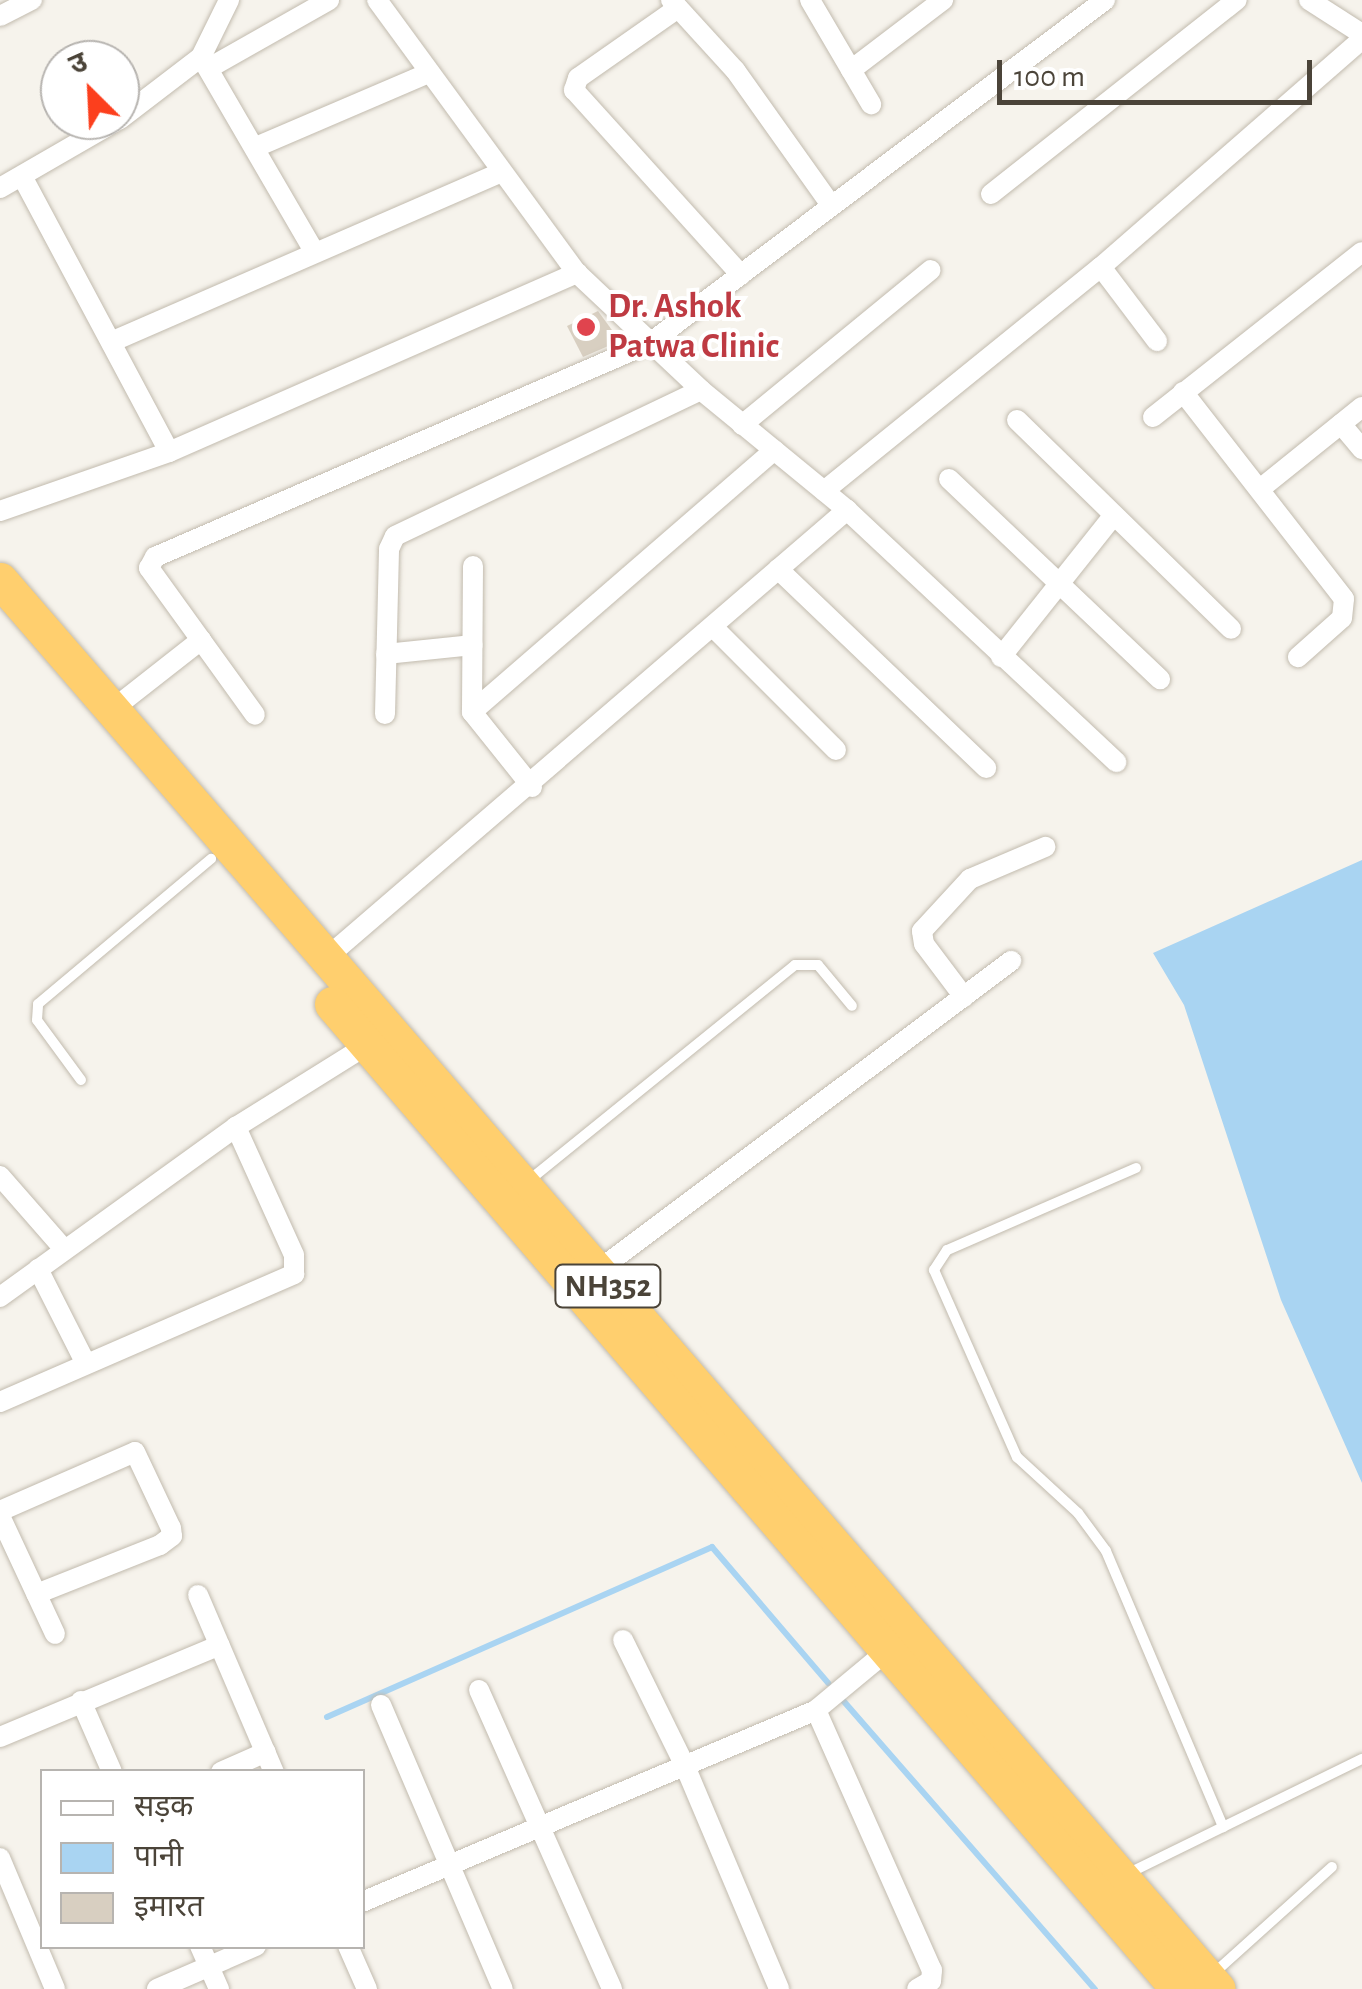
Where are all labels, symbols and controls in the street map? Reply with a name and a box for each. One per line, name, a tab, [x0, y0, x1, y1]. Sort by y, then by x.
north arrow	[40, 40, 140, 140]
scale bar	[1002, 40, 1317, 102]
text: उ	[65, 48, 92, 81]
text: 100 m	[1014, 62, 1085, 92]
place label: Dr. Ashok Patwa Clinic	[608, 286, 779, 368]
marker: Dr. Ashok Patwa Clinic	[573, 314, 599, 340]
road number: NH352	[553, 1259, 663, 1313]
legend	[40, 1769, 365, 1949]
text: सड़क	[134, 1792, 193, 1822]
text: पानी	[134, 1842, 183, 1872]
text: इमारत	[134, 1892, 204, 1922]

